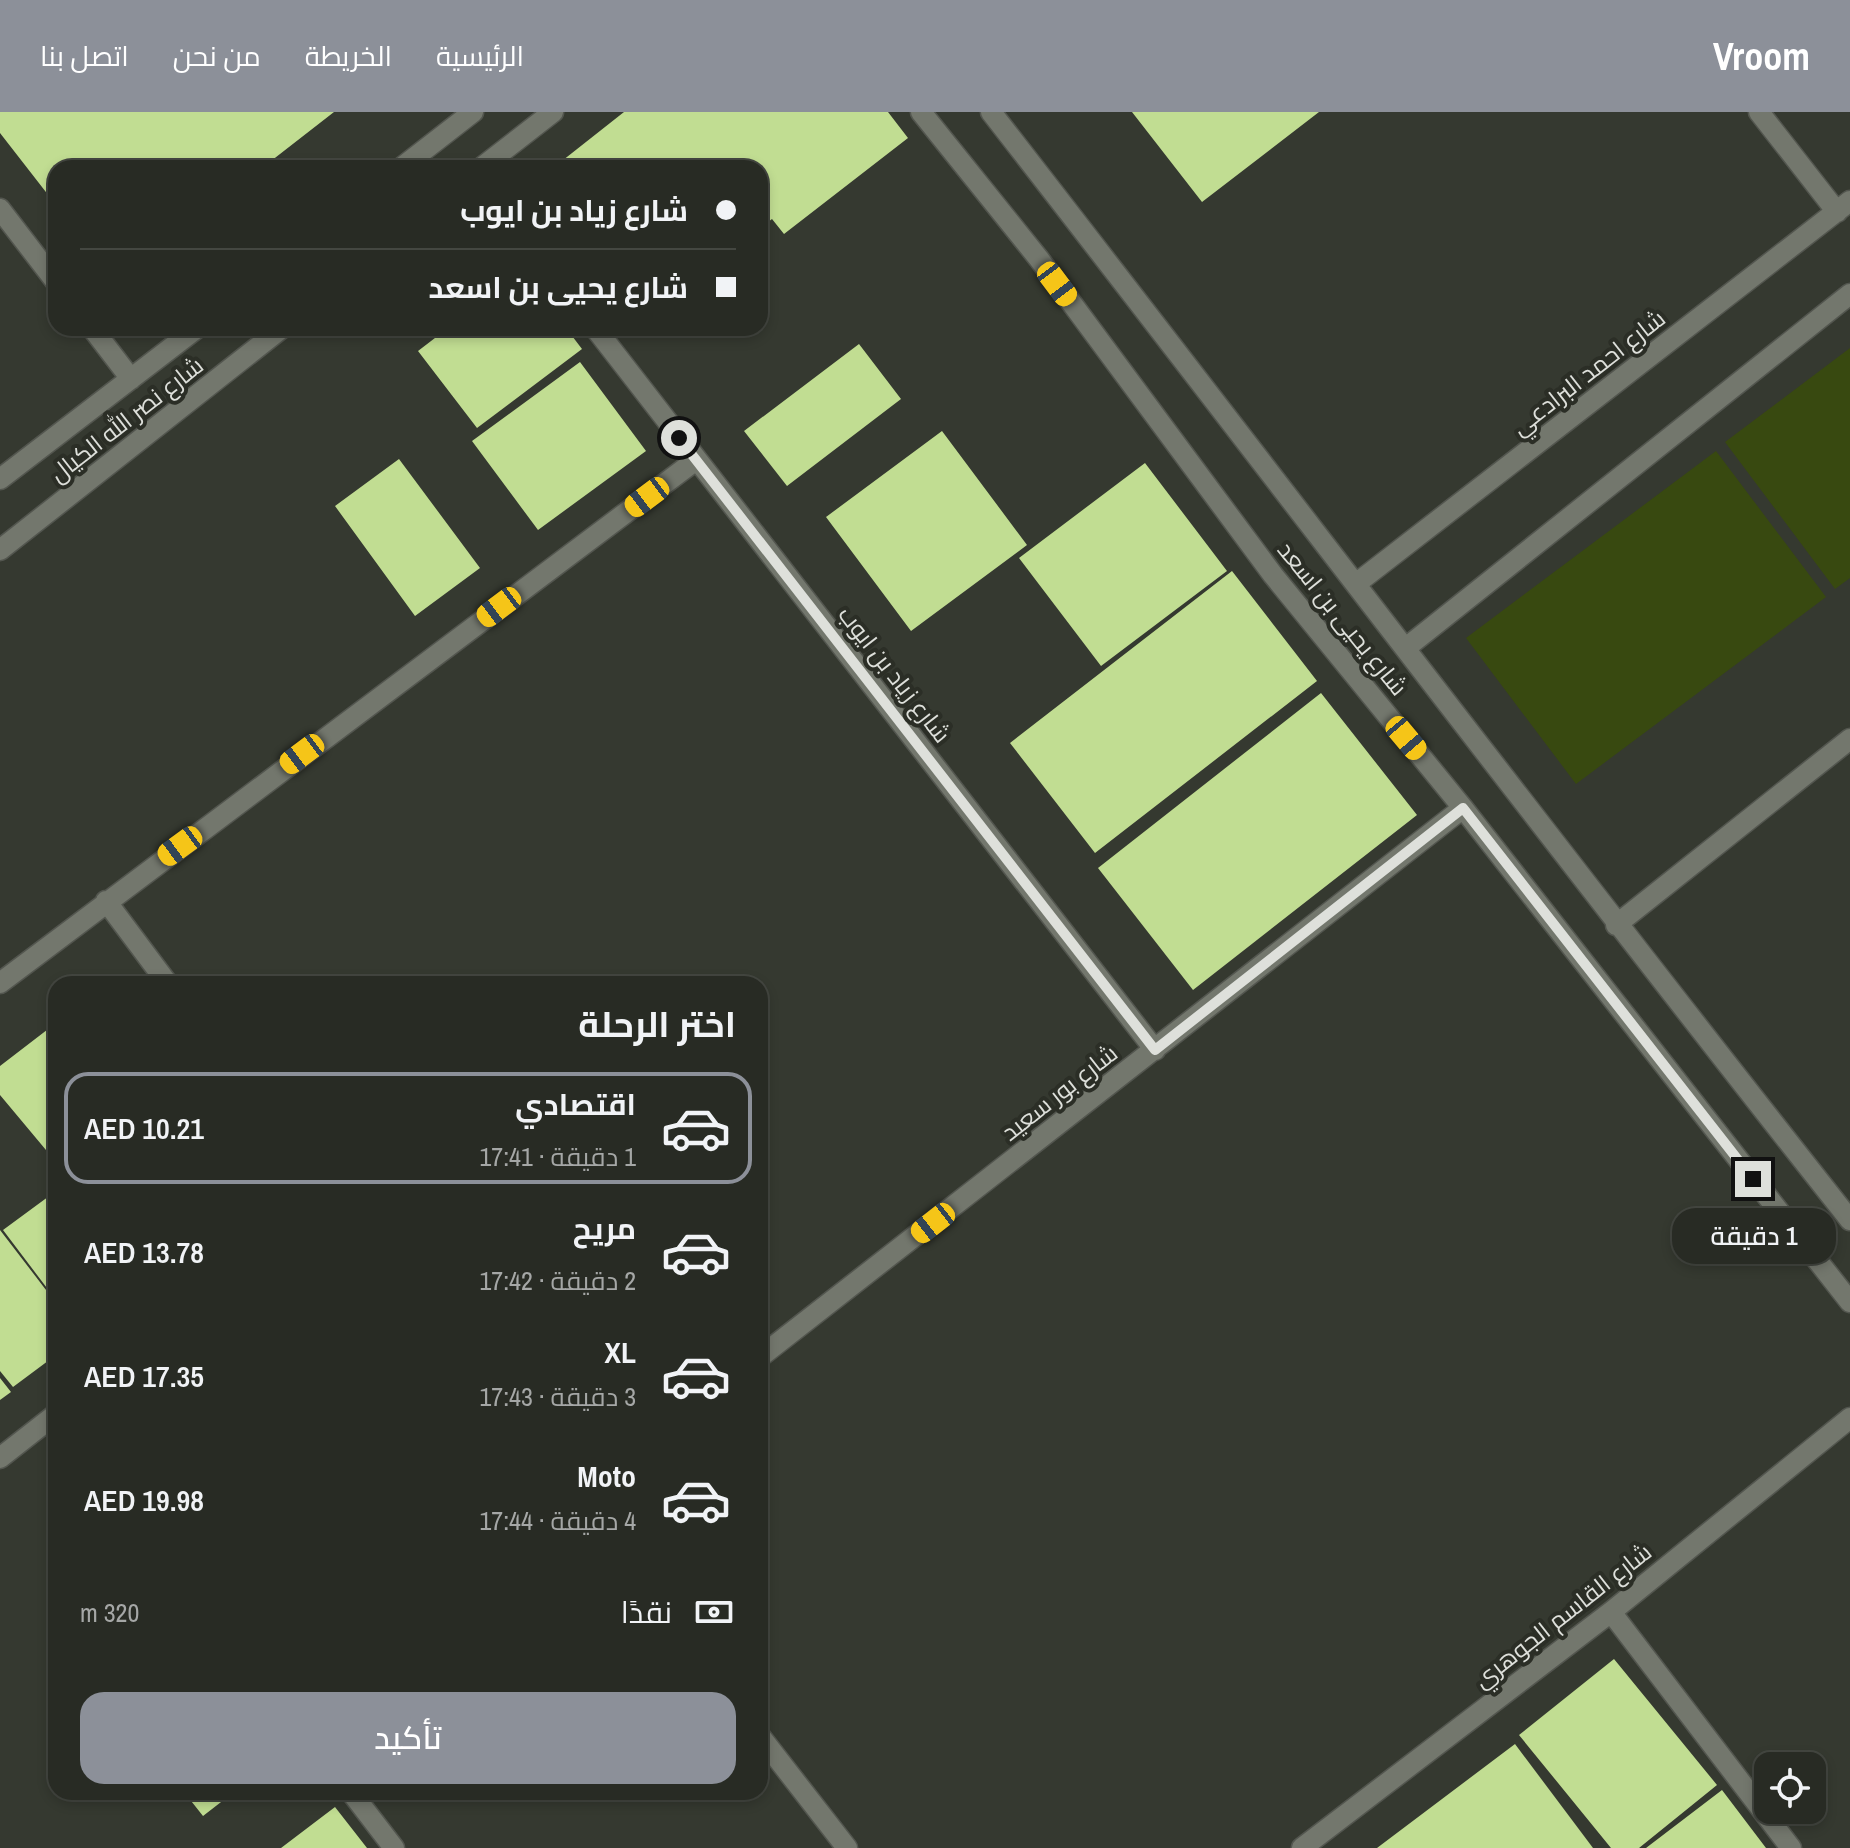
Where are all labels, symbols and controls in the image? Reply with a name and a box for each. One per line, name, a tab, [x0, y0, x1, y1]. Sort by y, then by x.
text: Vroom	[1713, 31, 1810, 82]
text: اتصل بنا	[40, 37, 129, 75]
text: من نحن	[173, 37, 261, 75]
text: الخريطة	[305, 37, 392, 75]
text: الرئيسية	[436, 37, 524, 75]
text: شارع زياد بن ايوب	[460, 190, 688, 230]
car	[1033, 258, 1081, 310]
text: شارع يحيى بن اسعد	[428, 267, 688, 307]
street label: شارع احمد البرادعي	[1504, 302, 1674, 445]
street label: شارع نصر الله الكيال	[43, 349, 210, 490]
route start	[661, 420, 697, 456]
car	[621, 473, 673, 521]
street label: شارع يحيى بن اسعد	[1270, 534, 1415, 702]
car	[473, 583, 525, 631]
street label: شارع زياد بن ايوب	[831, 599, 958, 750]
car	[1381, 712, 1431, 764]
car	[276, 730, 328, 778]
car	[154, 822, 206, 870]
text: اختر الرحلة	[578, 1000, 736, 1048]
street label: شارع بور سعيد	[994, 1037, 1124, 1148]
text: اقتصادي	[515, 1084, 636, 1124]
icon: car	[660, 1092, 732, 1164]
text: AED 10.21	[84, 1108, 204, 1148]
text: 1 دقيقة · 17:41	[479, 1139, 636, 1174]
route end	[1735, 1161, 1771, 1197]
car	[907, 1199, 959, 1247]
callout: 1 دقيقة	[1671, 1207, 1835, 1263]
text: مريح	[573, 1208, 636, 1248]
icon: car	[660, 1216, 732, 1288]
text: 1 دقيقة	[1710, 1218, 1798, 1253]
text: AED 13.78	[84, 1232, 204, 1272]
text: 2 دقيقة · 17:42	[479, 1263, 636, 1298]
text: XL	[605, 1332, 636, 1372]
icon: car	[660, 1340, 732, 1412]
text: AED 17.35	[84, 1356, 204, 1396]
text: 3 دقيقة · 17:43	[479, 1379, 636, 1414]
text: Moto	[577, 1456, 636, 1496]
icon: car	[660, 1464, 732, 1536]
text: AED 19.98	[84, 1480, 204, 1520]
text: 4 دقيقة · 17:44	[479, 1503, 636, 1538]
street label: شارع القاسم الجوهري	[1466, 1535, 1660, 1697]
icon: cash	[692, 1590, 736, 1634]
text: نقدًا	[621, 1592, 672, 1632]
text: 320 m	[80, 1595, 139, 1630]
button: تأكيد	[80, 1692, 736, 1784]
map controls	[1754, 1752, 1826, 1824]
button: locate	[1754, 1752, 1826, 1824]

